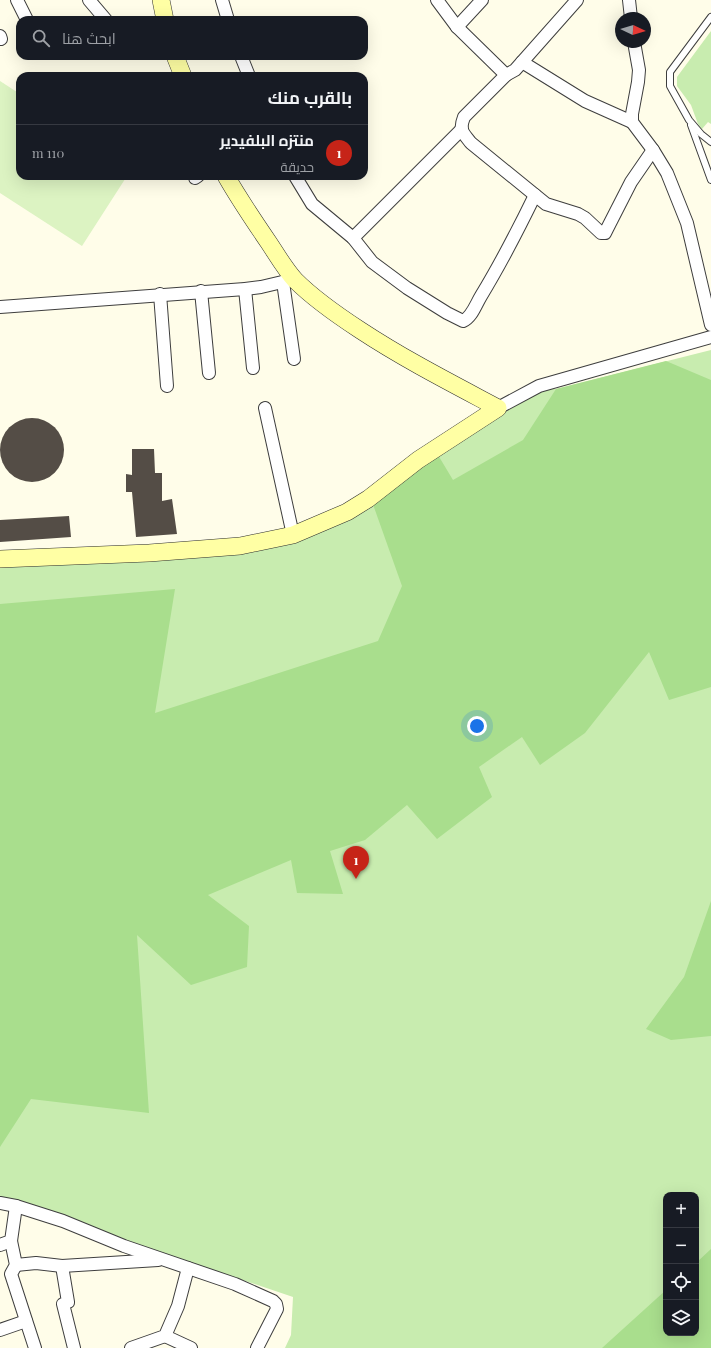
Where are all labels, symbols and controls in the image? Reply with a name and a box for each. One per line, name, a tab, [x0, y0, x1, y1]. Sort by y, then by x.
north arrow	[615, 12, 651, 48]
search box	[16, 16, 368, 60]
icon: search	[30, 27, 52, 49]
text: ابحث هنا	[62, 28, 116, 48]
text: بالقرب منك	[268, 86, 352, 108]
text: منتزه البلفيدير	[220, 130, 314, 150]
text: 110 m	[32, 144, 64, 161]
text: 1	[337, 144, 342, 161]
text: حديقة	[281, 158, 314, 175]
your location	[467, 716, 487, 736]
pin: 1	[343, 846, 369, 879]
map controls	[663, 1192, 699, 1336]
button: +	[663, 1192, 699, 1228]
button: −	[663, 1228, 699, 1264]
button: locate	[663, 1264, 699, 1300]
button: layers	[663, 1300, 699, 1336]

